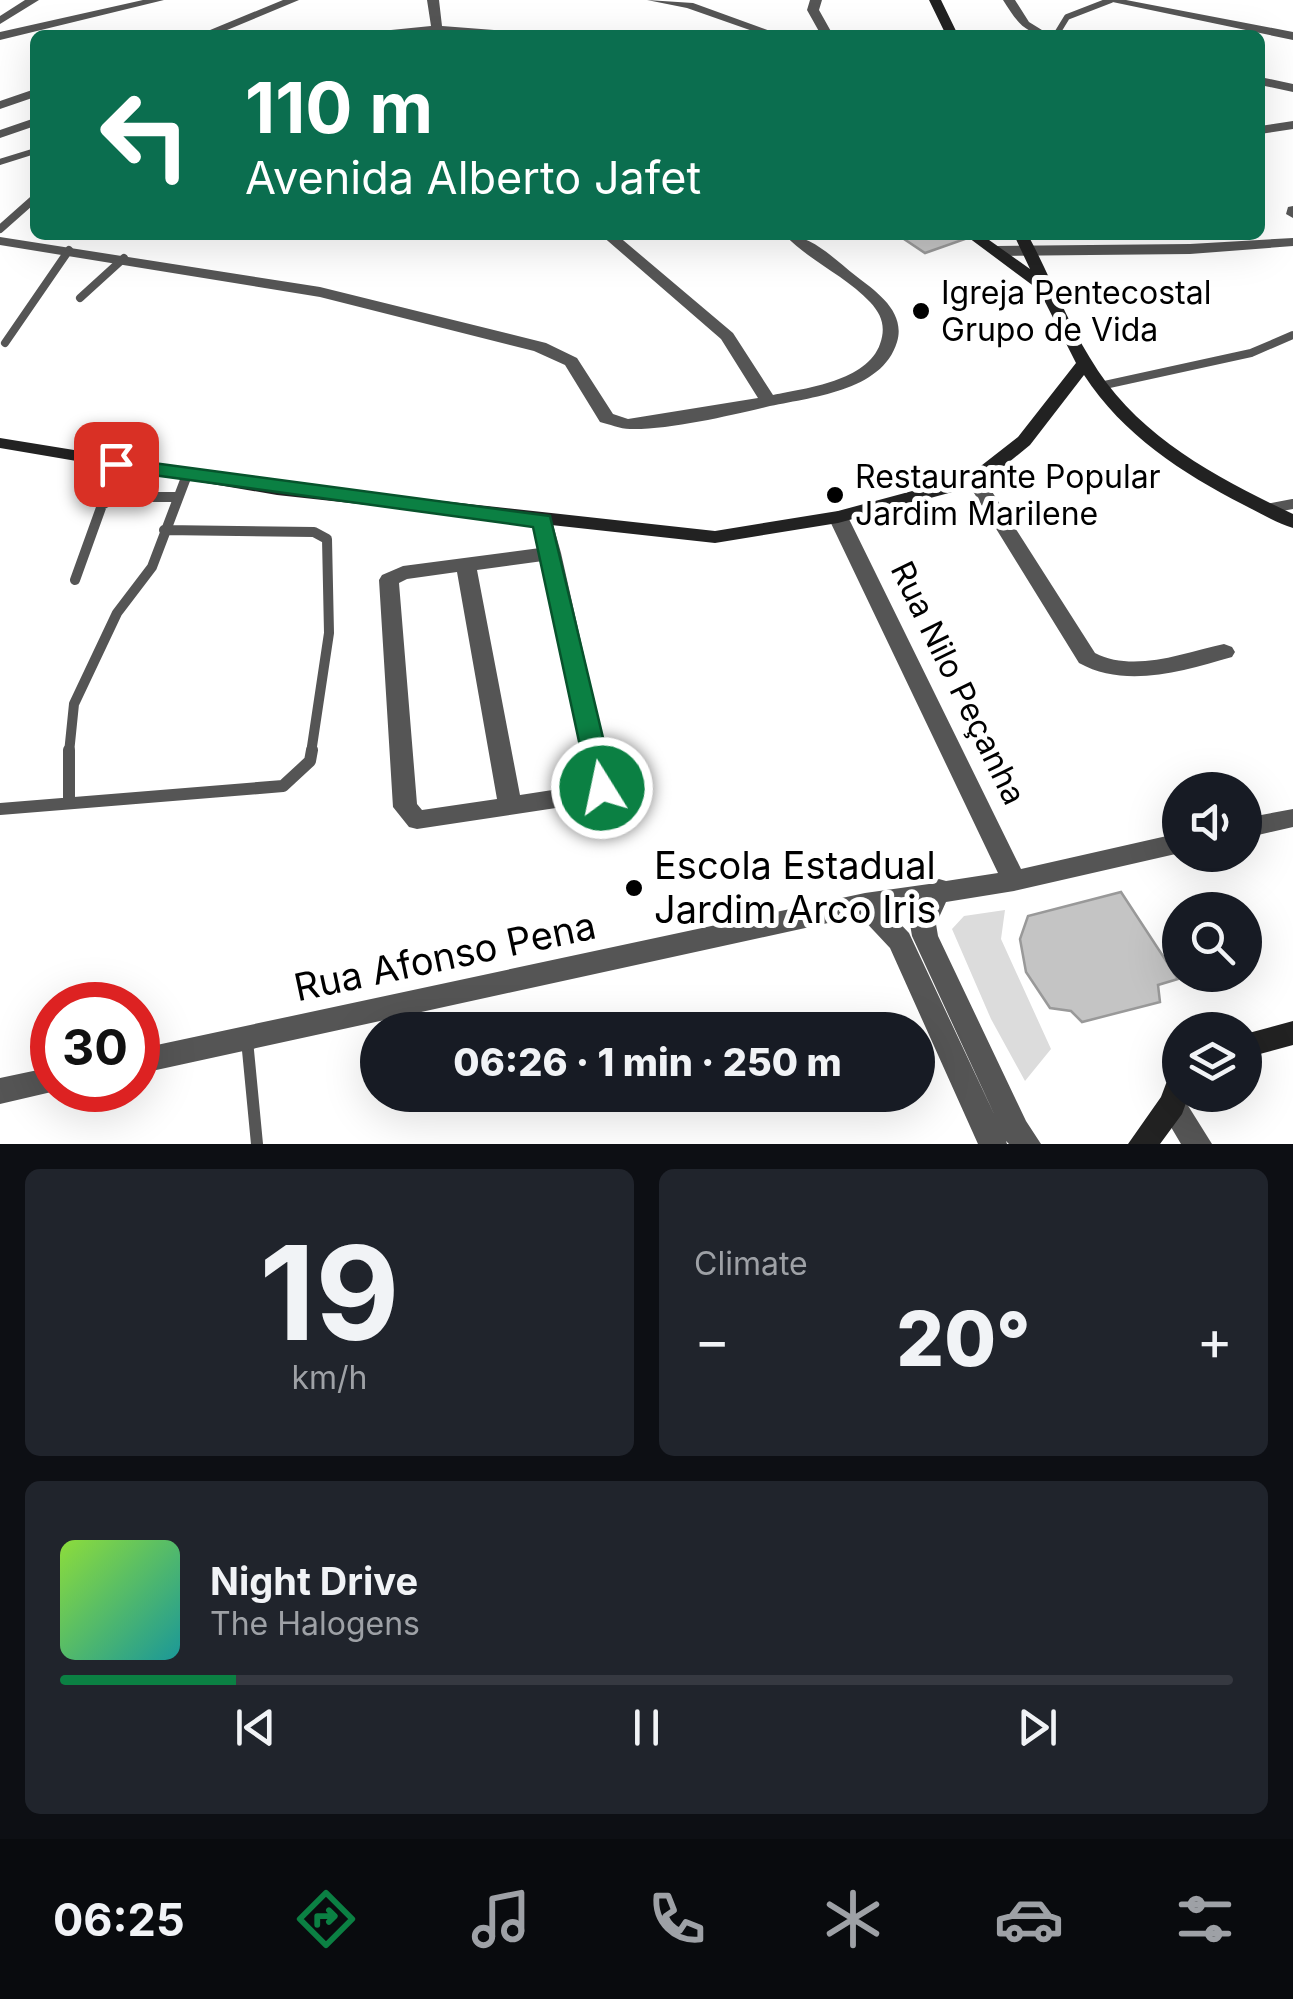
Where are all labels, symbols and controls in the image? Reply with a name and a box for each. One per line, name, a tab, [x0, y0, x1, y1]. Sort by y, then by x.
text: 110 m	[245, 65, 433, 150]
icon: left	[80, 70, 210, 200]
text: Avenida Alberto Jafet	[245, 150, 701, 205]
place label: Igreja Pentecostal Grupo de Vida	[941, 273, 1211, 349]
marker: Igreja Pentecostal Grupo de Vida	[910, 300, 932, 322]
pin	[74, 422, 159, 507]
icon: arrive	[89, 437, 144, 492]
place label: Restaurante Popular Jardim Marilene	[855, 457, 1161, 533]
marker: Restaurante Popular Jardim Marilene	[824, 484, 846, 506]
street label: Rua Nilo Peçanha	[883, 555, 1034, 811]
position arrow	[550, 736, 654, 840]
map controls	[1162, 772, 1262, 1112]
button: sound	[1162, 772, 1262, 872]
place label: Escola Estadual Jardim Arco Iris	[654, 842, 937, 932]
marker: Escola Estadual Jardim Arco Iris	[623, 877, 645, 899]
button: search	[1162, 892, 1262, 992]
street label: Rua Afonso Pena	[290, 902, 600, 1010]
speed limit sign: 30	[30, 982, 160, 1112]
button: layers	[1162, 1012, 1262, 1112]
text: 06:26 · 1 min · 250 m	[453, 1039, 842, 1085]
text: 19	[259, 1214, 400, 1371]
text: Climate	[694, 1244, 808, 1283]
text: 20°	[896, 1293, 1031, 1384]
text: −	[694, 1307, 730, 1373]
text: +	[1197, 1307, 1233, 1373]
text: km/h	[291, 1358, 368, 1397]
text: Night Drive	[210, 1558, 418, 1604]
text: The Halogens	[210, 1604, 420, 1643]
icon: previous	[228, 1700, 283, 1755]
icon: pause	[619, 1700, 674, 1755]
icon: next	[1010, 1700, 1065, 1755]
icon: directions	[291, 1884, 361, 1954]
icon: music	[466, 1884, 536, 1954]
icon: phone	[642, 1884, 712, 1954]
icon: climate	[818, 1884, 888, 1954]
icon: car	[994, 1884, 1064, 1954]
icon: filters	[1170, 1884, 1240, 1954]
text: 06:25	[53, 1892, 185, 1947]

